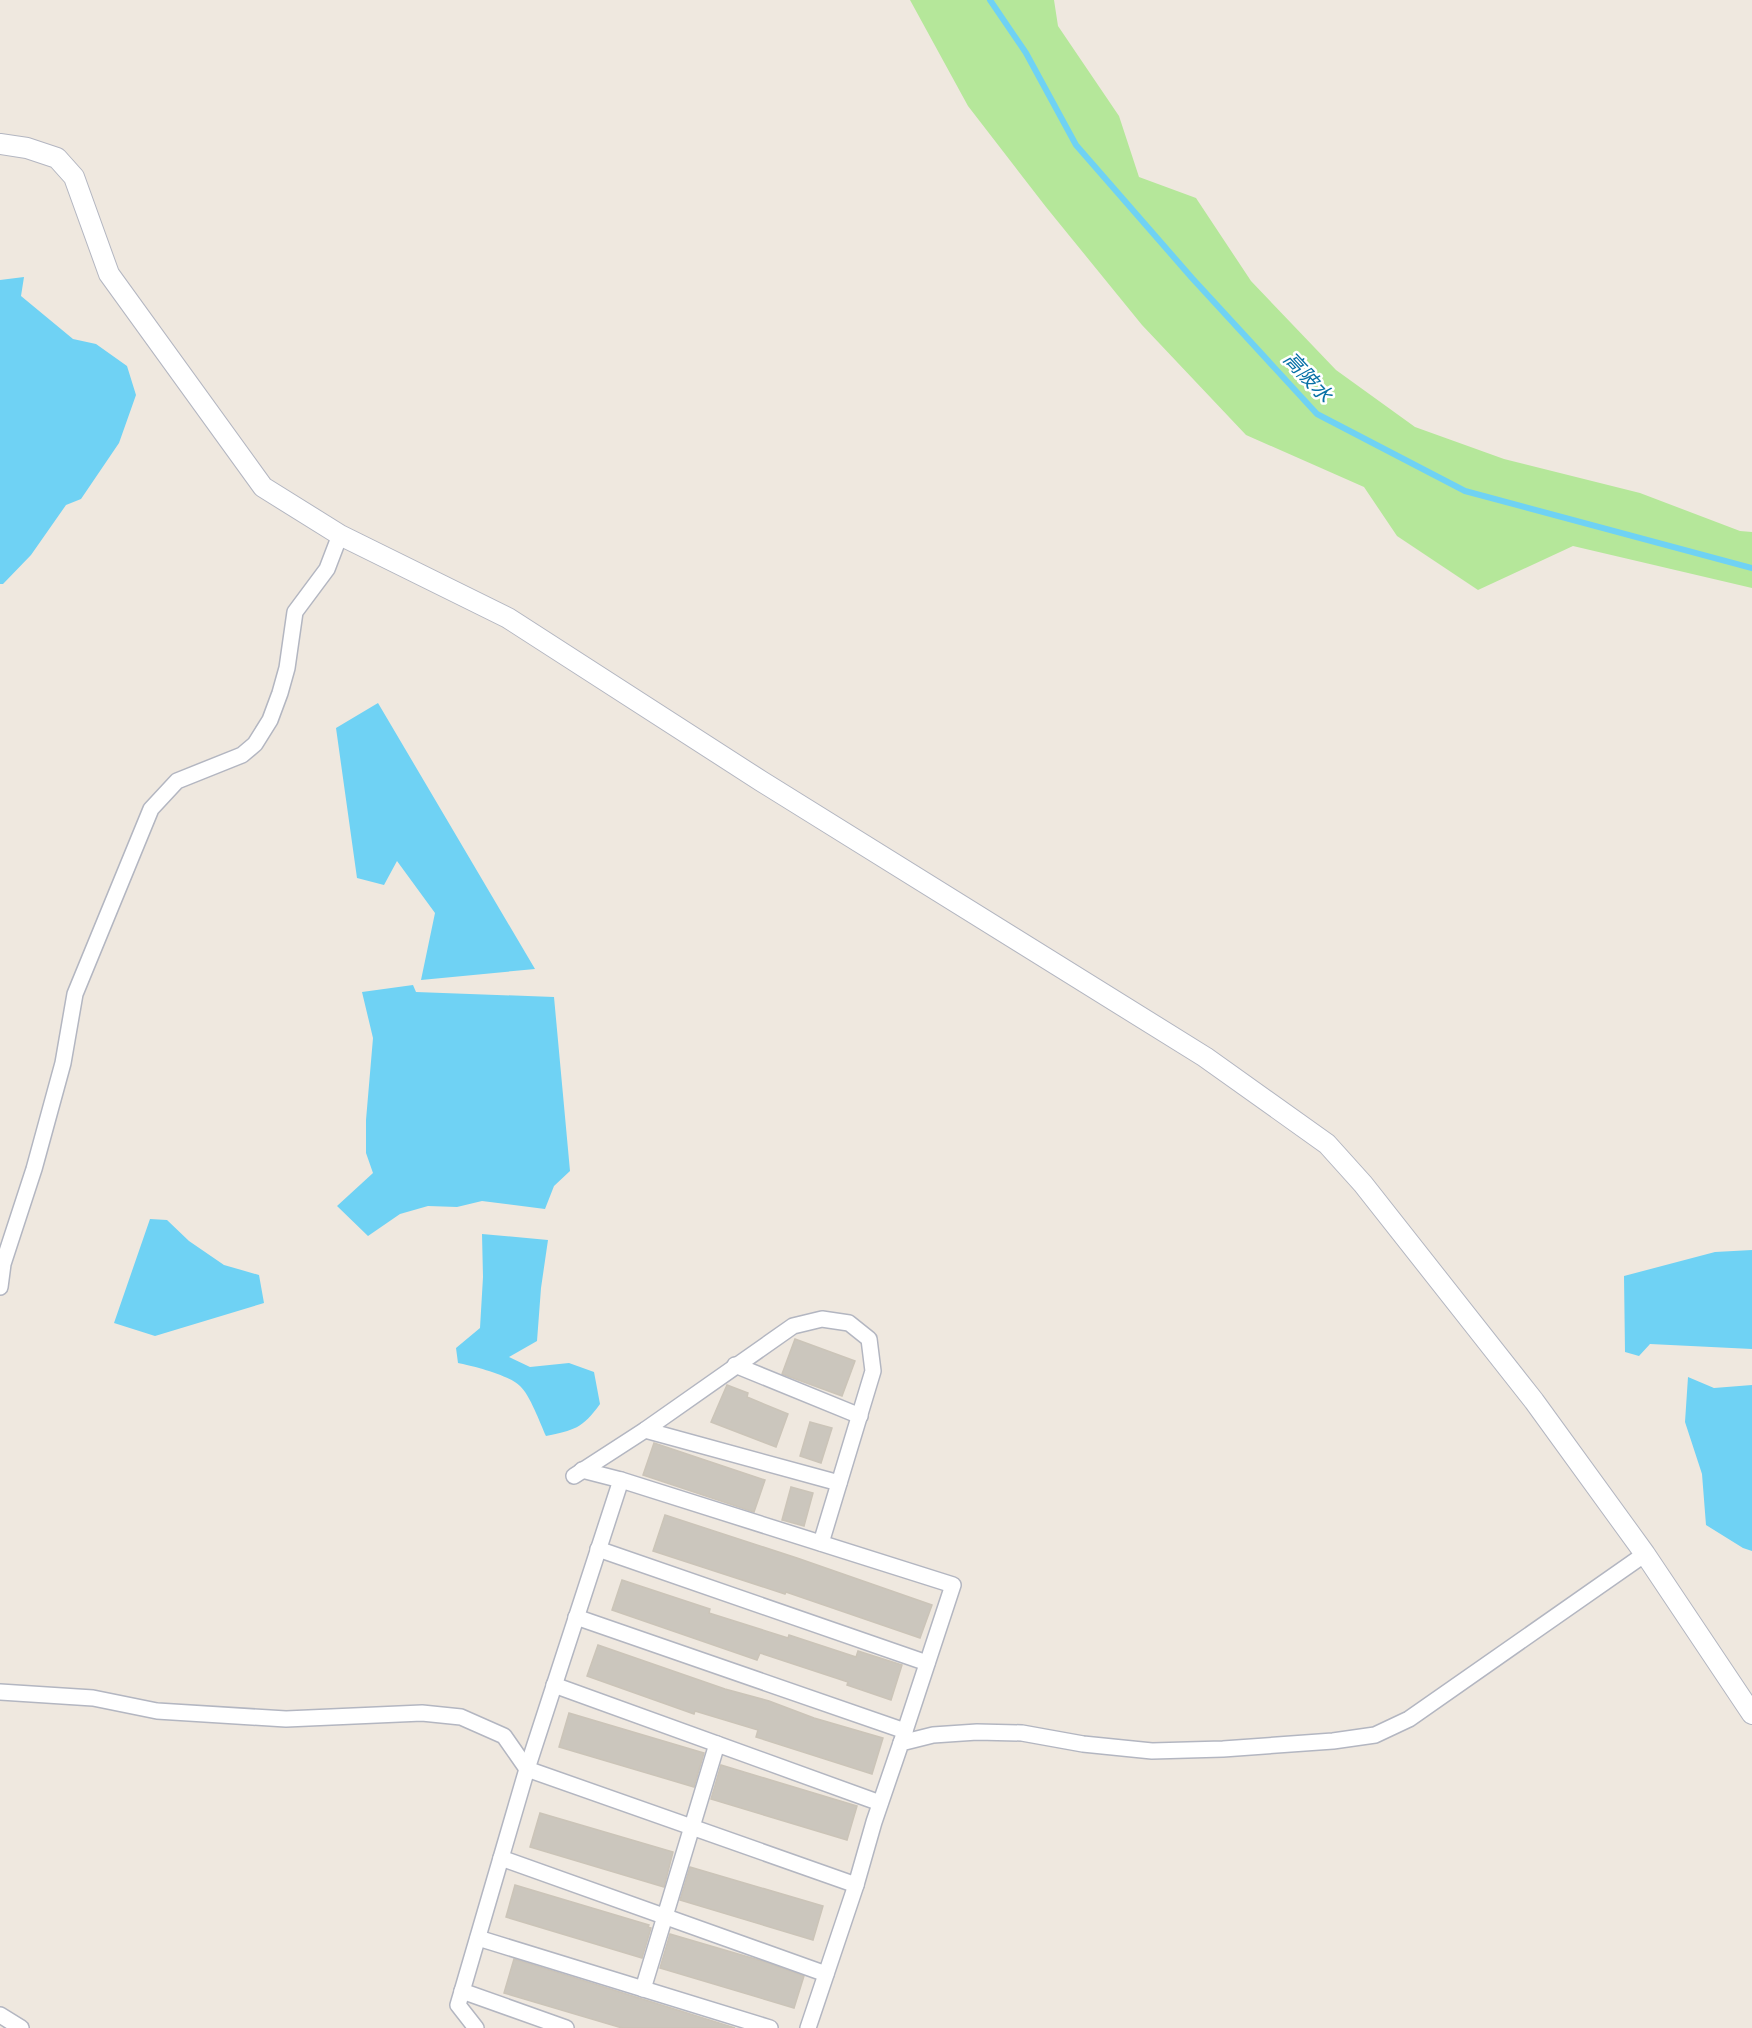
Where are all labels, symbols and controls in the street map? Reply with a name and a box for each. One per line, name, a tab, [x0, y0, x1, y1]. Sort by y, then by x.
water label: 高陂水	[1278, 346, 1339, 409]

